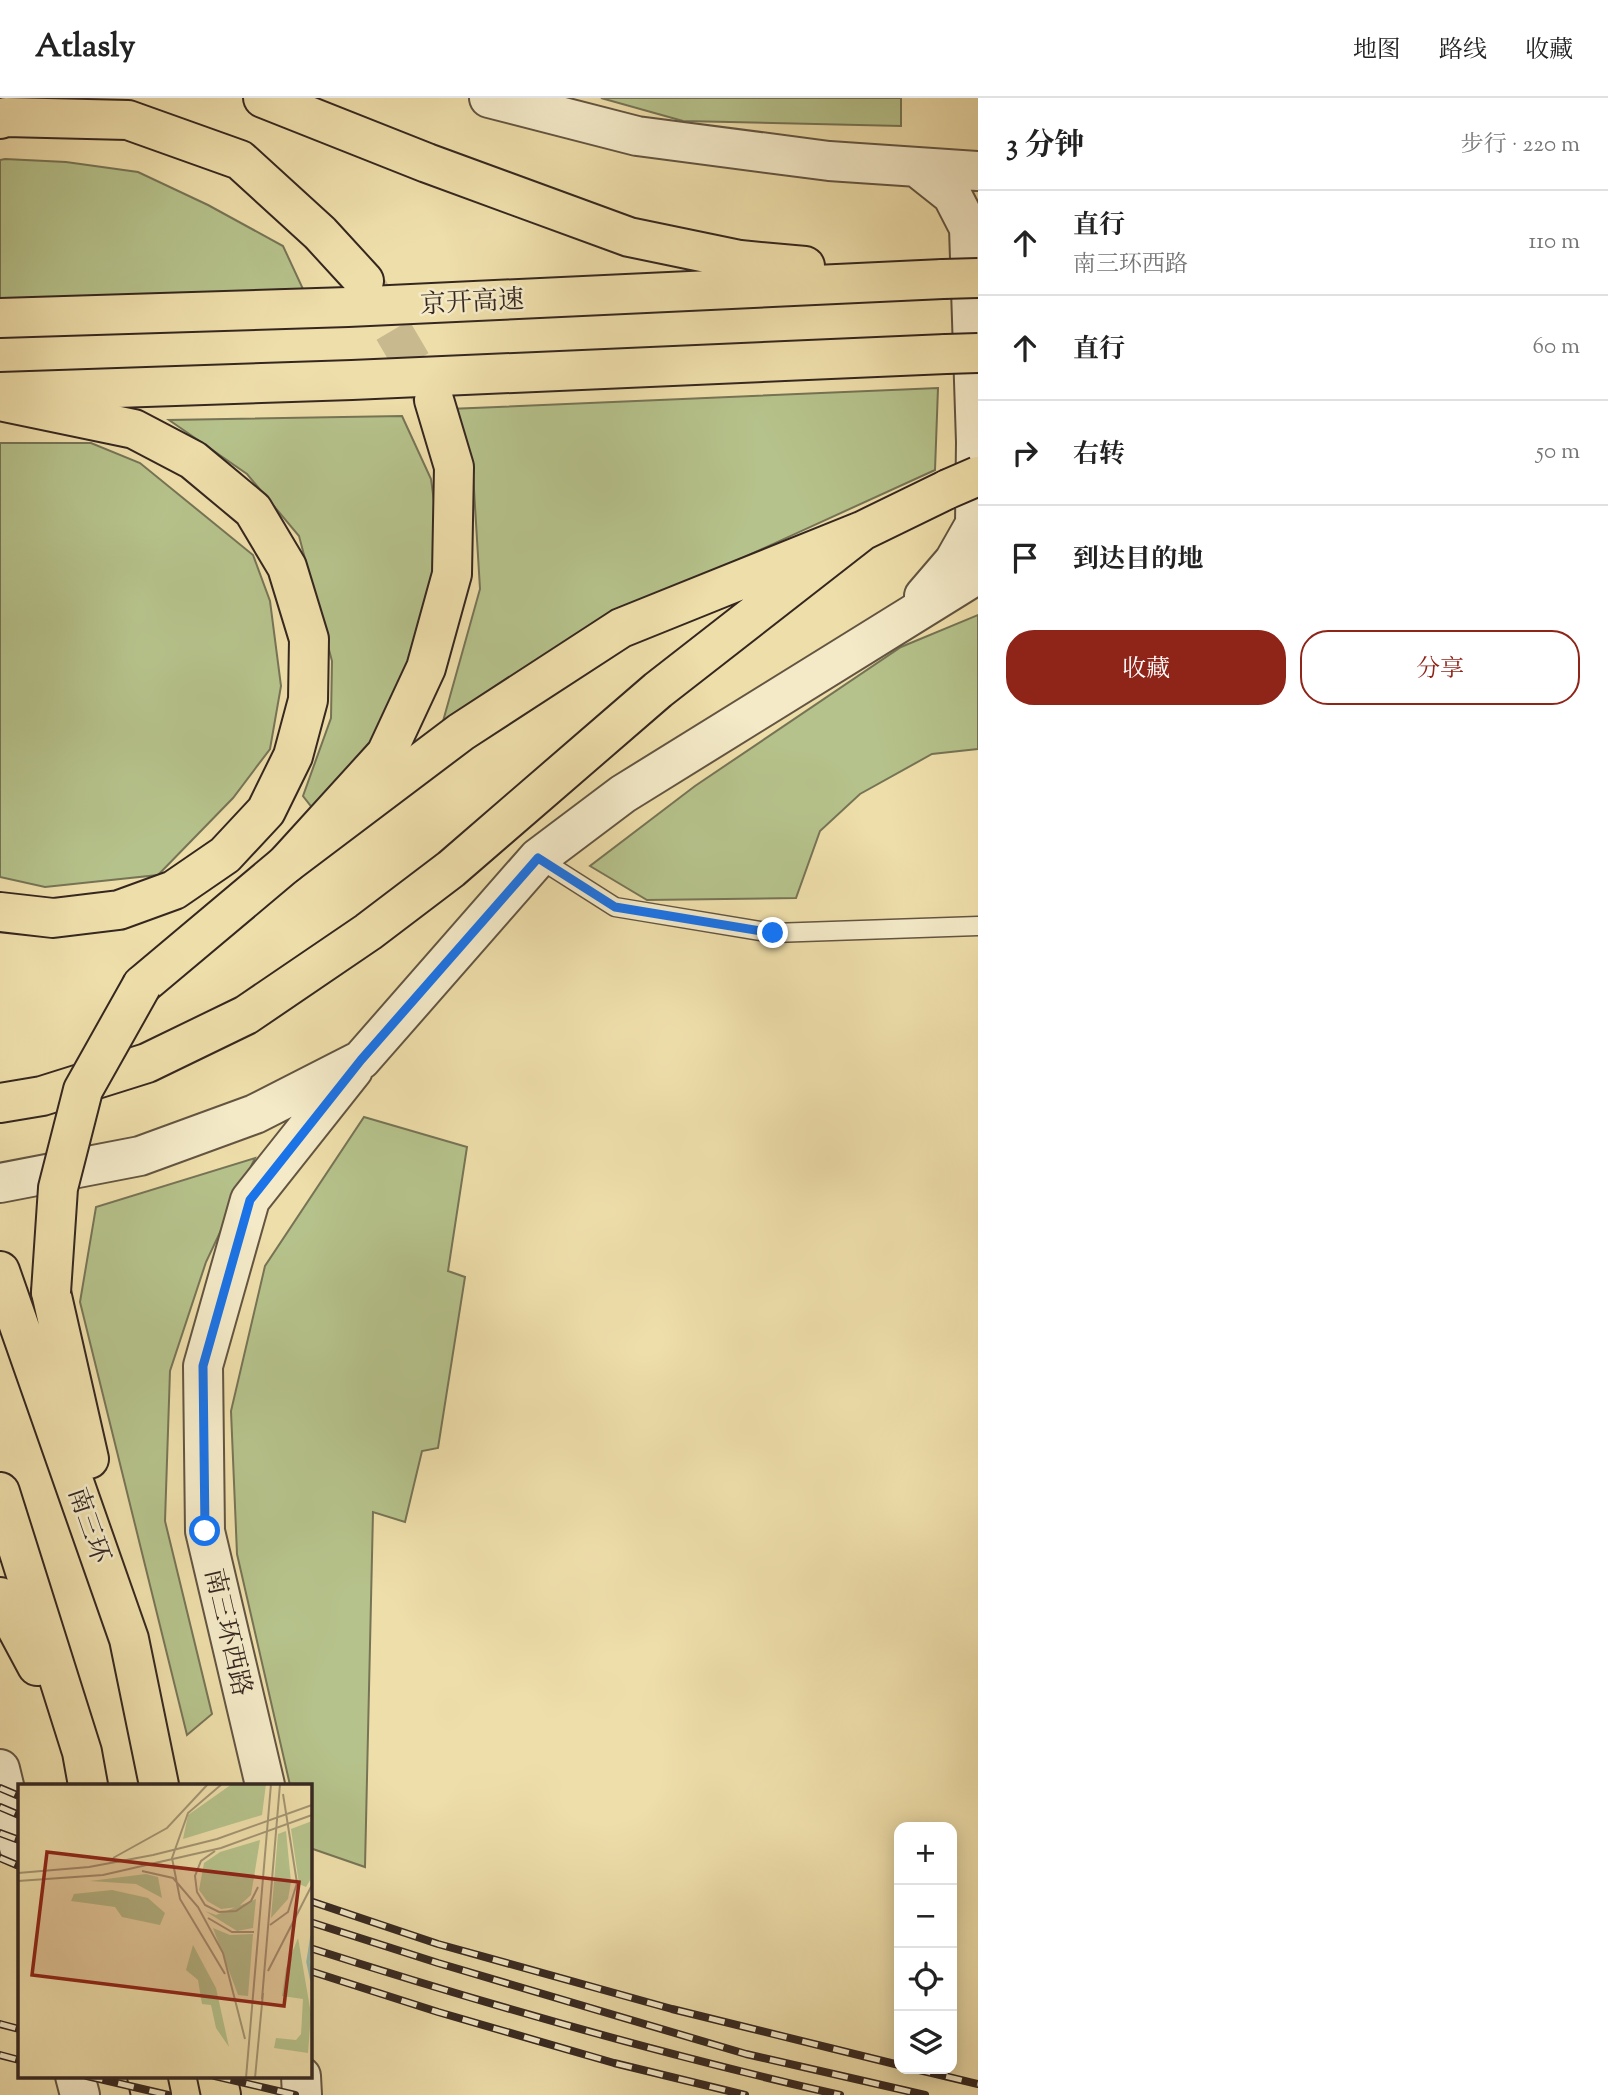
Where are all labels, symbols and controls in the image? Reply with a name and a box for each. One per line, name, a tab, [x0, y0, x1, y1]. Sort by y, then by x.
text: Atlasly	[35, 24, 135, 72]
text: 地图	[1353, 34, 1401, 68]
text: 路线	[1439, 34, 1487, 68]
text: 收藏	[1525, 34, 1573, 68]
text: 3 分钟	[1006, 125, 1085, 168]
text: 步行 · 220 m	[1461, 129, 1580, 162]
text: 直行	[1073, 208, 1125, 245]
icon: ahead	[1006, 224, 1044, 262]
text: 110 m	[1529, 226, 1580, 259]
text: 南三环西路	[1073, 249, 1188, 282]
street label: 京开高速	[419, 282, 525, 325]
icon: ahead	[1006, 329, 1044, 367]
text: 60 m	[1532, 331, 1580, 364]
text: 直行	[1073, 332, 1125, 369]
icon: right	[1006, 434, 1044, 472]
text: 50 m	[1536, 436, 1580, 469]
text: 右转	[1073, 437, 1125, 474]
icon: arrive	[1006, 539, 1044, 577]
text: 到达目的地	[1073, 542, 1203, 579]
button: 收藏	[1006, 630, 1286, 705]
button: 分享	[1300, 630, 1580, 705]
route end	[757, 917, 788, 948]
street label: 南三环	[57, 1483, 118, 1569]
route start	[189, 1515, 220, 1546]
street label: 南三环西路	[194, 1565, 259, 1700]
inset map	[18, 1784, 312, 2078]
map controls	[894, 1822, 957, 2074]
button: +	[894, 1822, 957, 1885]
button: −	[894, 1885, 957, 1948]
button: locate	[894, 1948, 957, 2011]
button: layers	[894, 2011, 957, 2074]

